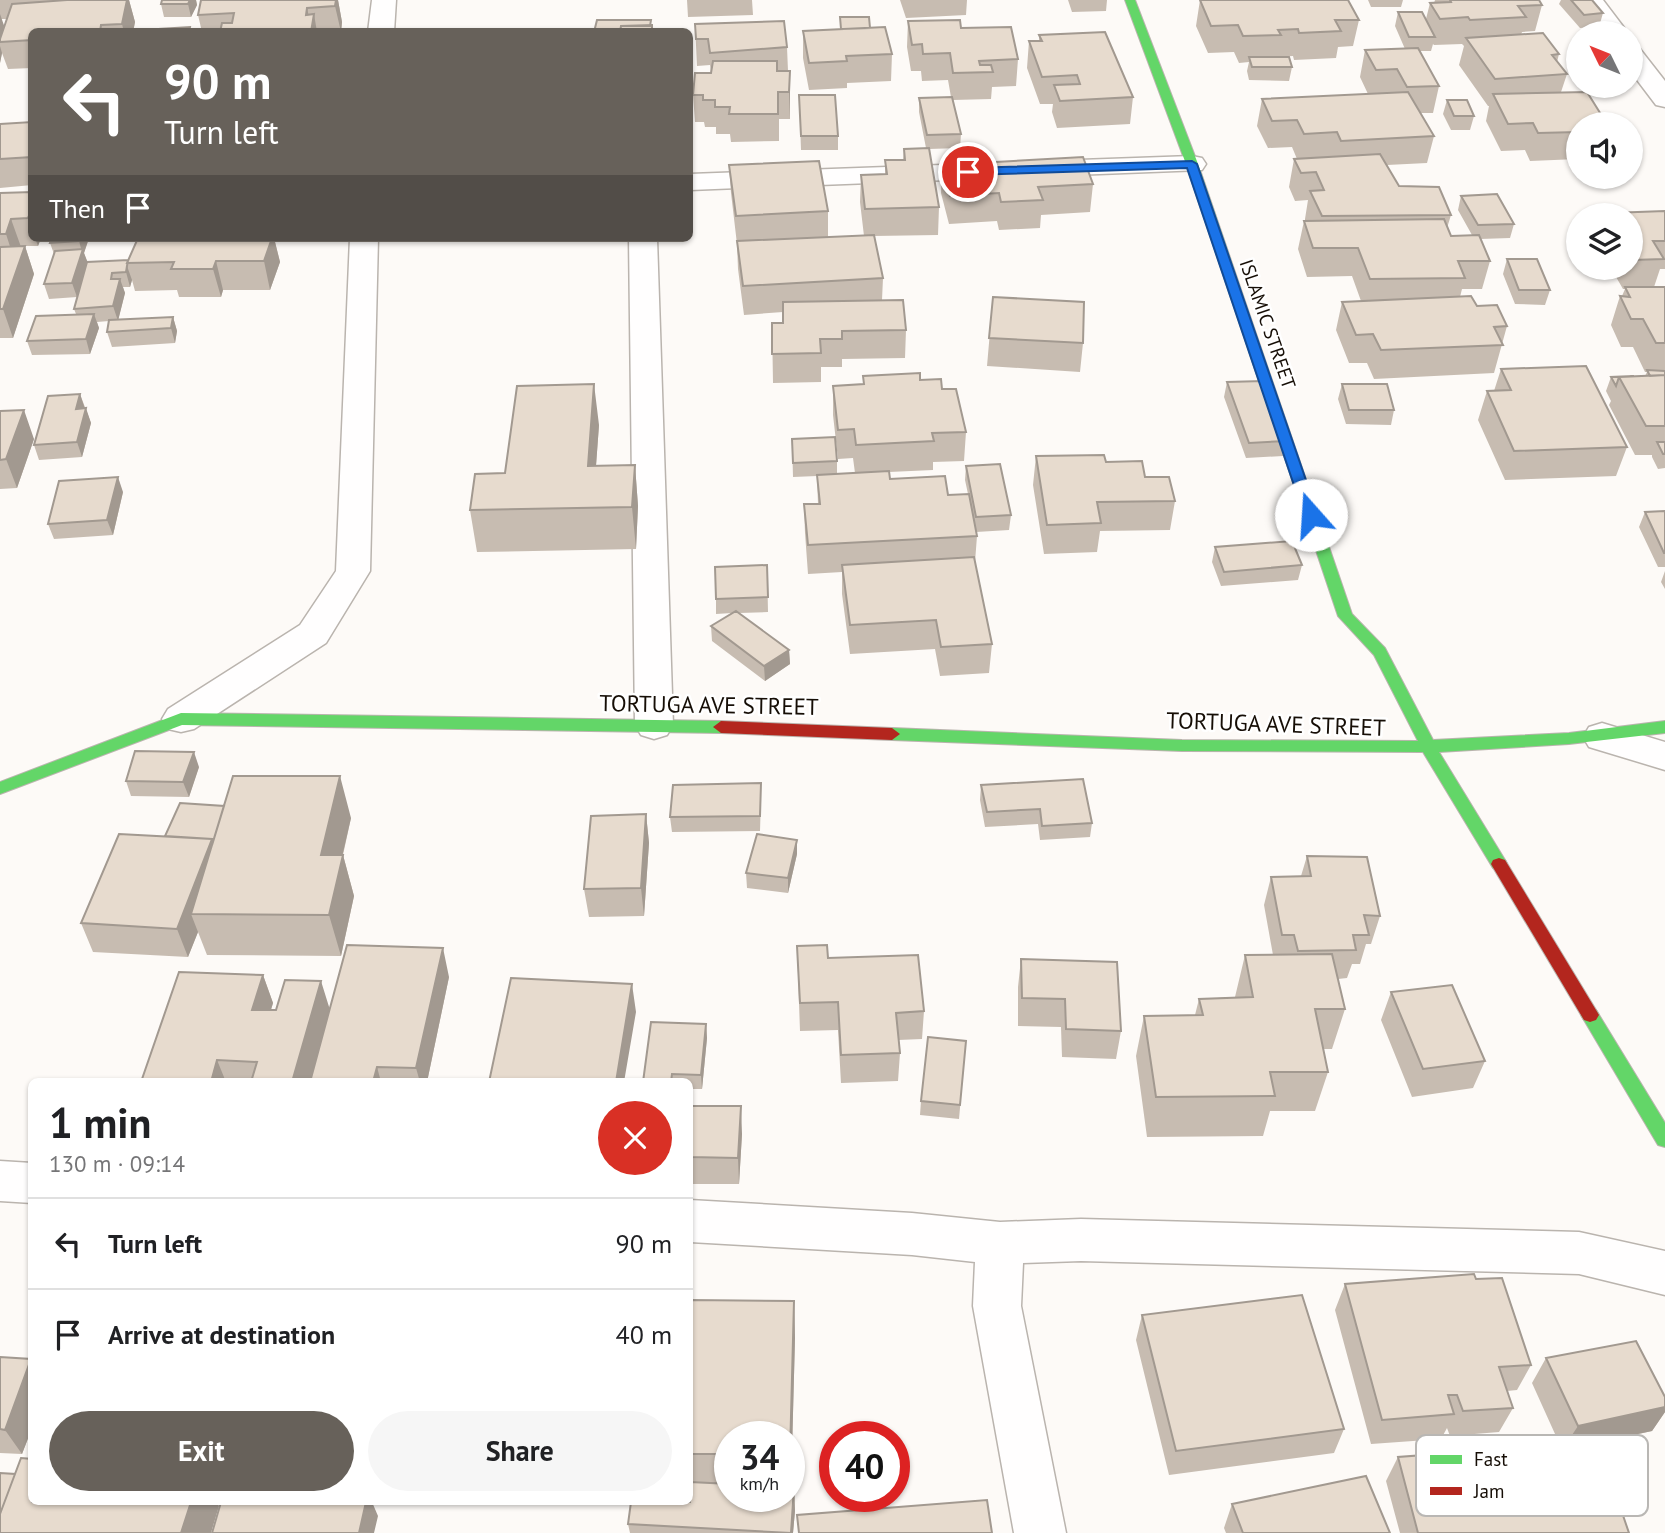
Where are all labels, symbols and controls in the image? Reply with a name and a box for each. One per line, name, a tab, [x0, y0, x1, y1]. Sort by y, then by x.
north arrow	[1566, 21, 1643, 98]
map controls	[1566, 21, 1643, 280]
text: 90 m	[164, 49, 271, 113]
icon: left	[49, 56, 140, 147]
text: Turn left	[164, 111, 279, 153]
button: sound	[1566, 112, 1643, 189]
pin	[938, 142, 998, 202]
icon: arrive	[949, 153, 987, 191]
icon: arrive	[119, 189, 157, 227]
text: Then	[49, 192, 105, 225]
button: layers	[1566, 203, 1643, 280]
street label: ISLAMIC STREET	[1235, 256, 1302, 392]
position arrow	[1274, 478, 1348, 552]
street label: TORTUGA AVE STREET	[599, 688, 819, 721]
street label: TORTUGA AVE STREET	[1166, 705, 1386, 742]
text: 1 min	[49, 1095, 151, 1150]
button: close	[598, 1101, 672, 1175]
text: 130 m · 09:14	[49, 1149, 185, 1178]
icon: left	[49, 1225, 87, 1263]
text: Turn left	[108, 1227, 202, 1260]
text: 90 m	[616, 1227, 672, 1260]
icon: arrive	[49, 1316, 87, 1354]
text: Arrive at destination	[108, 1318, 335, 1351]
text: 40 m	[616, 1318, 672, 1351]
button: Exit	[49, 1411, 354, 1491]
button: Share	[368, 1411, 672, 1491]
speed limit sign: 40	[819, 1421, 910, 1512]
text: 34	[740, 1434, 779, 1480]
legend	[1416, 1435, 1648, 1516]
text: Fast	[1474, 1447, 1508, 1471]
text: km/h	[740, 1472, 779, 1495]
text: Jam	[1473, 1479, 1504, 1503]

